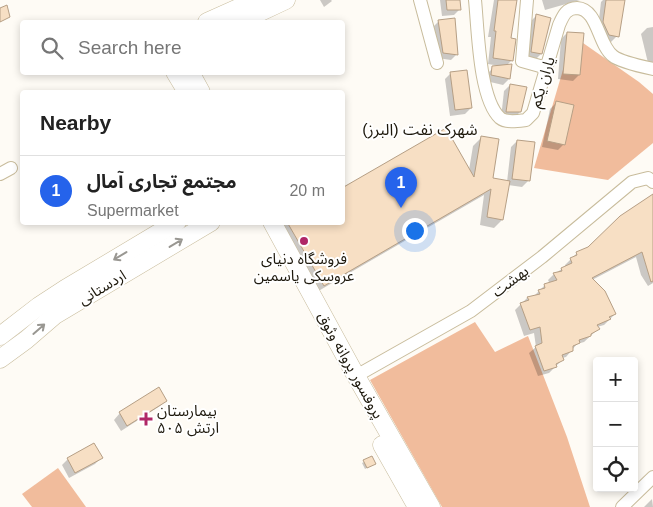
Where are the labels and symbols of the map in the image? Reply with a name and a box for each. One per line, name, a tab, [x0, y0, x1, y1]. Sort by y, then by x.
street label: یاران یکم	[526, 54, 561, 110]
district label: شهرک نفت (البرز)	[362, 121, 478, 139]
pin: 1	[385, 167, 417, 208]
your location	[402, 218, 428, 244]
marker: فروشگاه دنیای عروسکی یاسمین	[298, 235, 310, 247]
one-way arrow	[169, 238, 184, 248]
place label: فروشگاه دنیای عروسکی یاسمین	[254, 250, 355, 285]
one-way arrow	[113, 252, 127, 262]
street label: بهشت	[489, 262, 532, 301]
street label: اردستانی	[75, 266, 129, 309]
street label: پروفسور پروانه وثوق	[313, 309, 387, 422]
one-way arrow	[32, 323, 45, 335]
place label: بیمارستان ۵۰۵ ارتش	[157, 402, 219, 437]
marker: بیمارستان ۵۰۵ ارتش	[139, 412, 153, 426]

